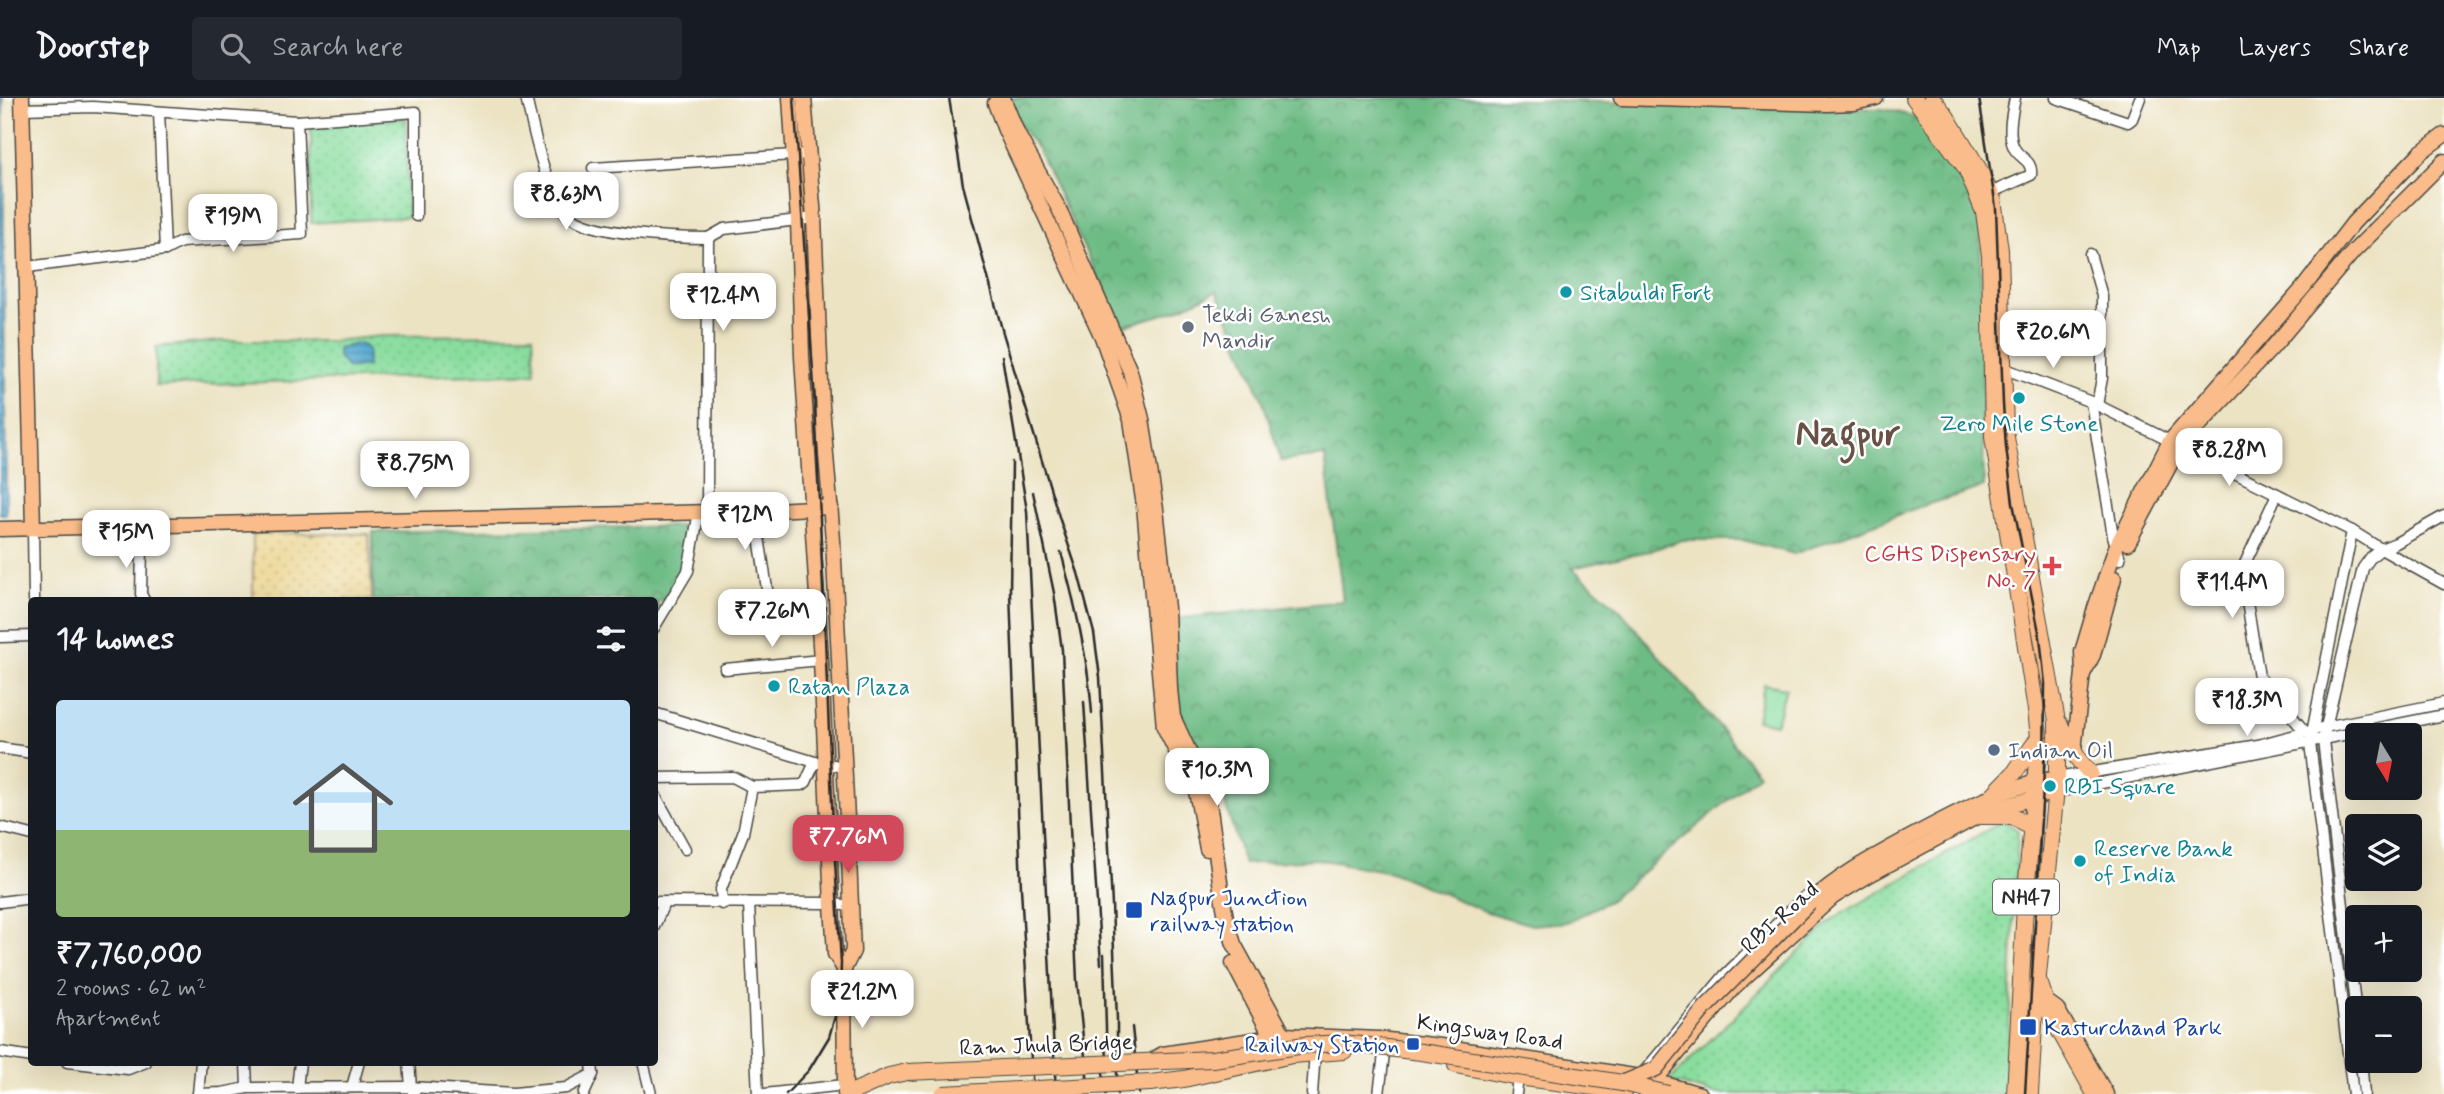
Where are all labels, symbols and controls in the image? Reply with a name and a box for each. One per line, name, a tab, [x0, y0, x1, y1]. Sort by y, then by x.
search box	[192, 17, 682, 80]
text: Doorstep	[35, 26, 150, 70]
icon: search	[216, 29, 254, 67]
text: Search here	[272, 31, 403, 65]
text: Map	[2157, 33, 2201, 64]
text: Layers	[2239, 33, 2311, 64]
text: Share	[2349, 33, 2409, 64]
pin: ₹8.63M	[509, 172, 623, 232]
text: ₹8.63M	[530, 180, 602, 210]
pin: ₹19M	[192, 194, 274, 254]
text: ₹19M	[204, 202, 262, 232]
pin: ₹12.4M	[666, 274, 780, 333]
place label: Sitabuldi Fort	[1580, 279, 1711, 309]
text: ₹12.4M	[686, 281, 760, 311]
marker: Sitabuldi Fort	[1558, 284, 1574, 300]
place label: Tekdi Ganesh Mandir	[1202, 301, 1331, 357]
pin: ₹20.6M	[1996, 310, 2110, 370]
text: ₹20.6M	[2016, 318, 2090, 348]
marker: Tekdi Ganesh Mandir	[1180, 319, 1196, 335]
marker: Zero Mile Stone	[2011, 390, 2027, 406]
place label: Zero Mile Stone	[1940, 410, 2098, 440]
district label: Nagpur	[1795, 411, 1901, 464]
pin: ₹8.28M	[2172, 428, 2286, 488]
text: ₹8.28M	[2192, 436, 2266, 466]
pin: ₹8.75M	[358, 442, 472, 501]
text: ₹8.75M	[376, 449, 454, 479]
pin: ₹12M	[704, 492, 786, 552]
text: ₹12M	[717, 500, 773, 530]
pin: ₹15M	[85, 510, 167, 570]
text: ₹15M	[98, 518, 154, 548]
place label: CGHS Dispensary No. 7	[1864, 540, 2036, 596]
marker: CGHS Dispensary No. 7	[2042, 556, 2062, 576]
pin: ₹11.4M	[2175, 560, 2289, 620]
text: ₹11.4M	[2196, 568, 2268, 598]
pin: ₹7.26M	[715, 589, 829, 649]
text: ₹7.26M	[734, 597, 810, 627]
text: 14 homes	[56, 620, 174, 659]
icon: filters	[592, 620, 630, 658]
place label: Ratan Plaza	[788, 673, 910, 703]
marker: Ratan Plaza	[766, 678, 782, 694]
pin: ₹18.3M	[2190, 678, 2304, 738]
text: ₹18.3M	[2211, 686, 2283, 716]
north arrow	[2345, 723, 2422, 800]
map controls	[2345, 723, 2422, 1073]
place label: Indian Oil	[2008, 737, 2113, 767]
marker: Indian Oil	[1986, 742, 2002, 758]
icon: home	[280, 745, 406, 871]
pin: ₹10.3M	[1160, 748, 1274, 808]
text: ₹10.3M	[1181, 756, 1253, 786]
place label: RBI Square	[2064, 773, 2176, 803]
marker: RBI Square	[2042, 778, 2058, 794]
button: layers	[2345, 814, 2422, 891]
pin: ₹7.76M	[791, 816, 905, 875]
text: ₹7.76M	[809, 823, 887, 853]
place label: Reserve Bank of India	[2094, 835, 2233, 891]
marker: Reserve Bank of India	[2072, 853, 2088, 869]
street label: RBI Road	[1735, 875, 1826, 962]
road number: NH47	[1993, 880, 2059, 914]
place label: Nagpur Junction railway station	[1150, 884, 1308, 940]
marker: Nagpur Junction railway station	[1124, 900, 1144, 920]
button: +	[2345, 905, 2422, 982]
text: ₹7,760,000	[56, 935, 202, 974]
pin: ₹21.2M	[805, 970, 919, 1030]
text: 2 rooms · 62 m²	[56, 974, 207, 1004]
text: ₹21.2M	[827, 978, 897, 1008]
button: −	[2345, 996, 2422, 1073]
text: Apartment	[56, 1004, 161, 1034]
street label: Kingsway Road	[1414, 1008, 1565, 1060]
place label: Kasturchand Park	[2044, 1014, 2222, 1044]
marker: Kasturchand Park	[2018, 1017, 2038, 1037]
street label: Ram Jhula Bridge	[959, 1028, 1134, 1066]
place label: Railway Station	[1245, 1031, 1399, 1061]
marker: Railway Station	[1405, 1036, 1421, 1052]

